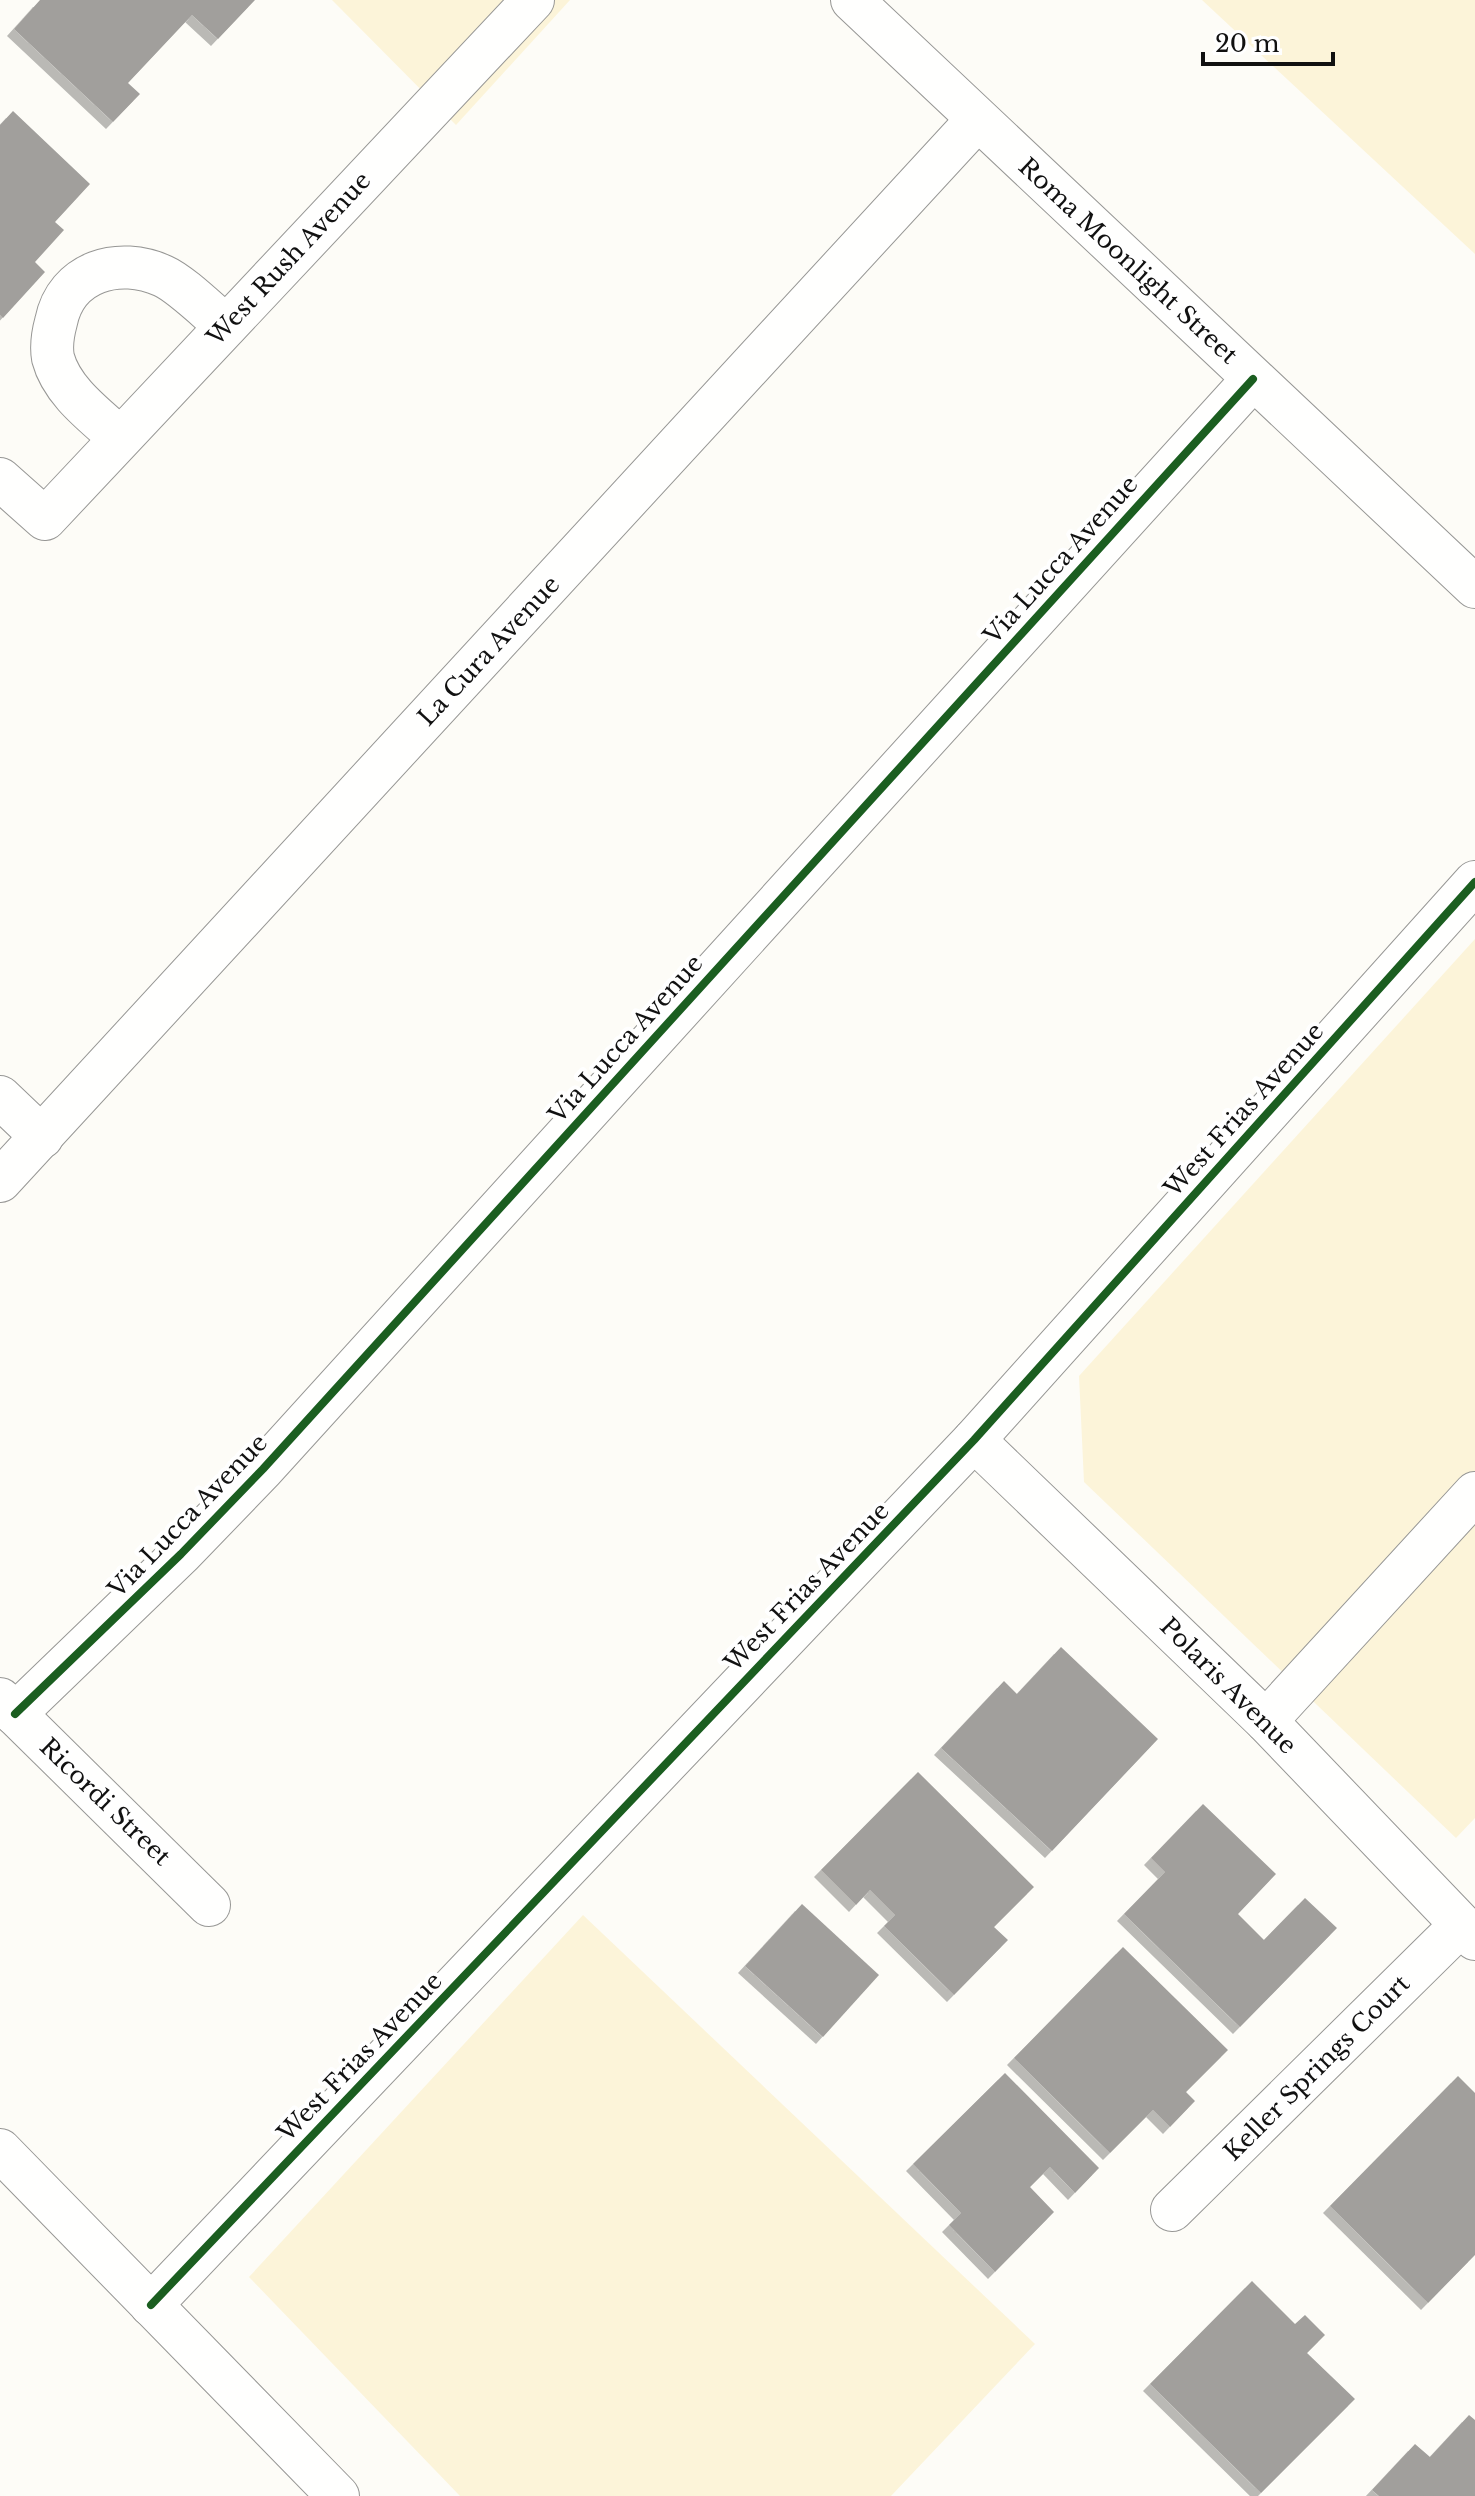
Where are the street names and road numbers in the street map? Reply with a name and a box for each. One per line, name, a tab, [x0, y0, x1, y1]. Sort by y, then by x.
street label: Roma Moonlight Street	[1013, 152, 1244, 370]
street label: West Rush Avenue	[200, 166, 377, 352]
street label: Via Lucca Avenue	[977, 470, 1144, 650]
street label: La Cura Avenue	[412, 570, 566, 732]
street label: Via Lucca Avenue	[542, 949, 709, 1129]
street label: West Frias Avenue	[1157, 1017, 1329, 1203]
street label: Via Lucca Avenue	[101, 1428, 273, 1604]
street label: West Frias Avenue	[718, 1496, 895, 1678]
street label: Polaris Avenue	[1154, 1612, 1302, 1760]
street label: Ricordi Street	[34, 1732, 177, 1871]
street label: West Frias Avenue	[271, 1966, 448, 2148]
street label: Keller Springs Court	[1218, 1969, 1415, 2166]

